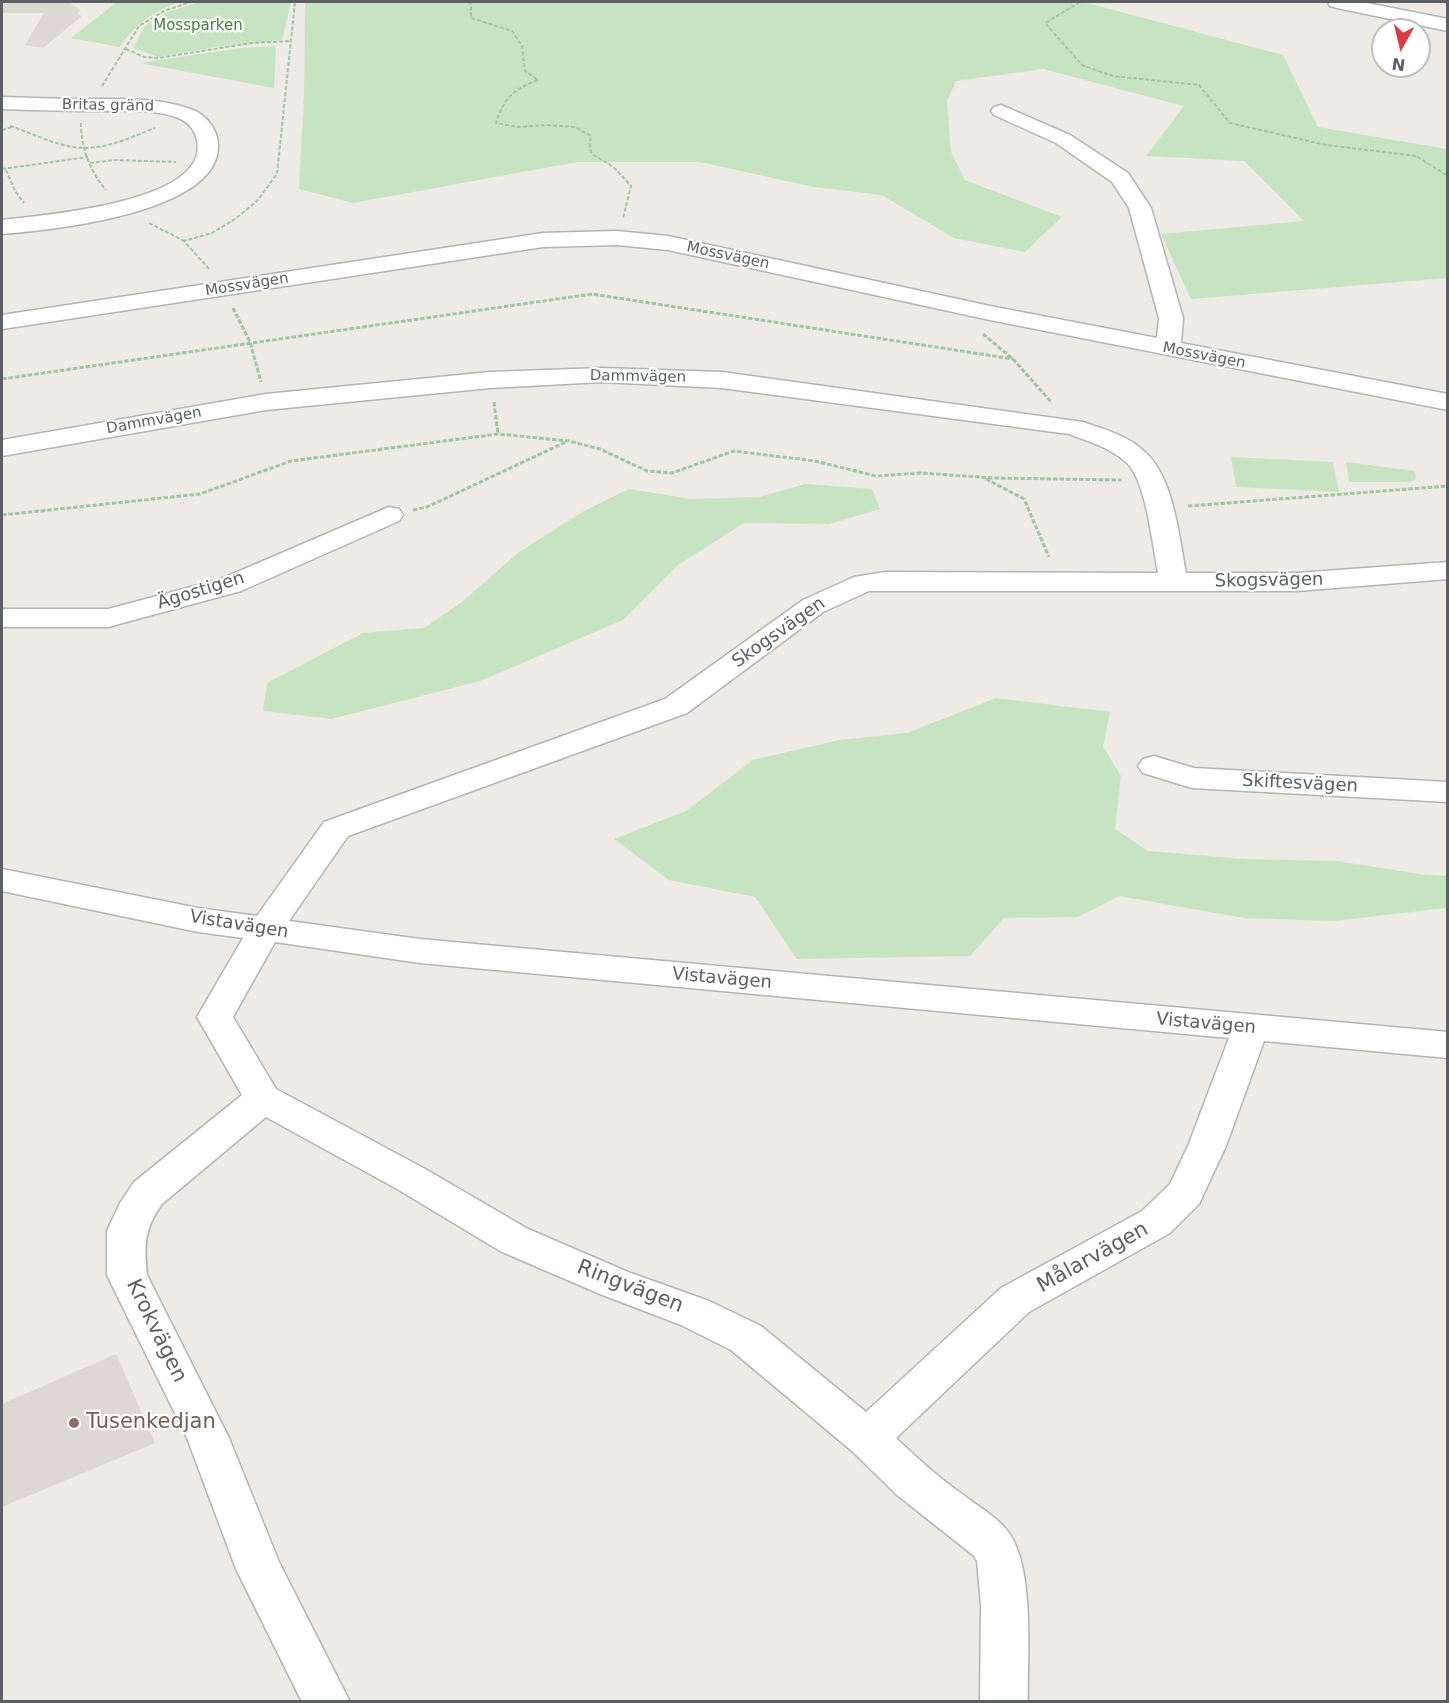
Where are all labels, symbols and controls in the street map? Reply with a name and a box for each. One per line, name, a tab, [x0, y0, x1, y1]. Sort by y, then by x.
park label: Mossparken	[153, 17, 243, 35]
north arrow	[1371, 18, 1431, 78]
text: N	[1391, 54, 1407, 75]
street label: Britas gränd	[62, 96, 154, 116]
street label: Mossvägen	[685, 238, 771, 274]
street label: Mossvägen	[204, 270, 290, 300]
street label: Mossvägen	[1161, 339, 1247, 373]
street label: Dammvägen	[590, 367, 686, 387]
street label: Dammvägen	[105, 404, 203, 438]
street label: Ägostigen	[155, 568, 247, 614]
street label: Skogsvägen	[1215, 569, 1323, 593]
street label: Skogsvägen	[728, 593, 830, 673]
street label: Skiftesvägen	[1242, 770, 1358, 798]
street label: Vistavägen	[188, 907, 290, 943]
street label: Vistavägen	[671, 964, 773, 994]
street label: Vistavägen	[1155, 1009, 1257, 1039]
street label: Målarvägen	[1033, 1217, 1153, 1299]
street label: Ringvägen	[573, 1255, 687, 1319]
street label: Krokvägen	[120, 1275, 192, 1387]
place label: Tusenkedjan	[86, 1410, 216, 1436]
marker: Tusenkedjan	[67, 1416, 81, 1430]

